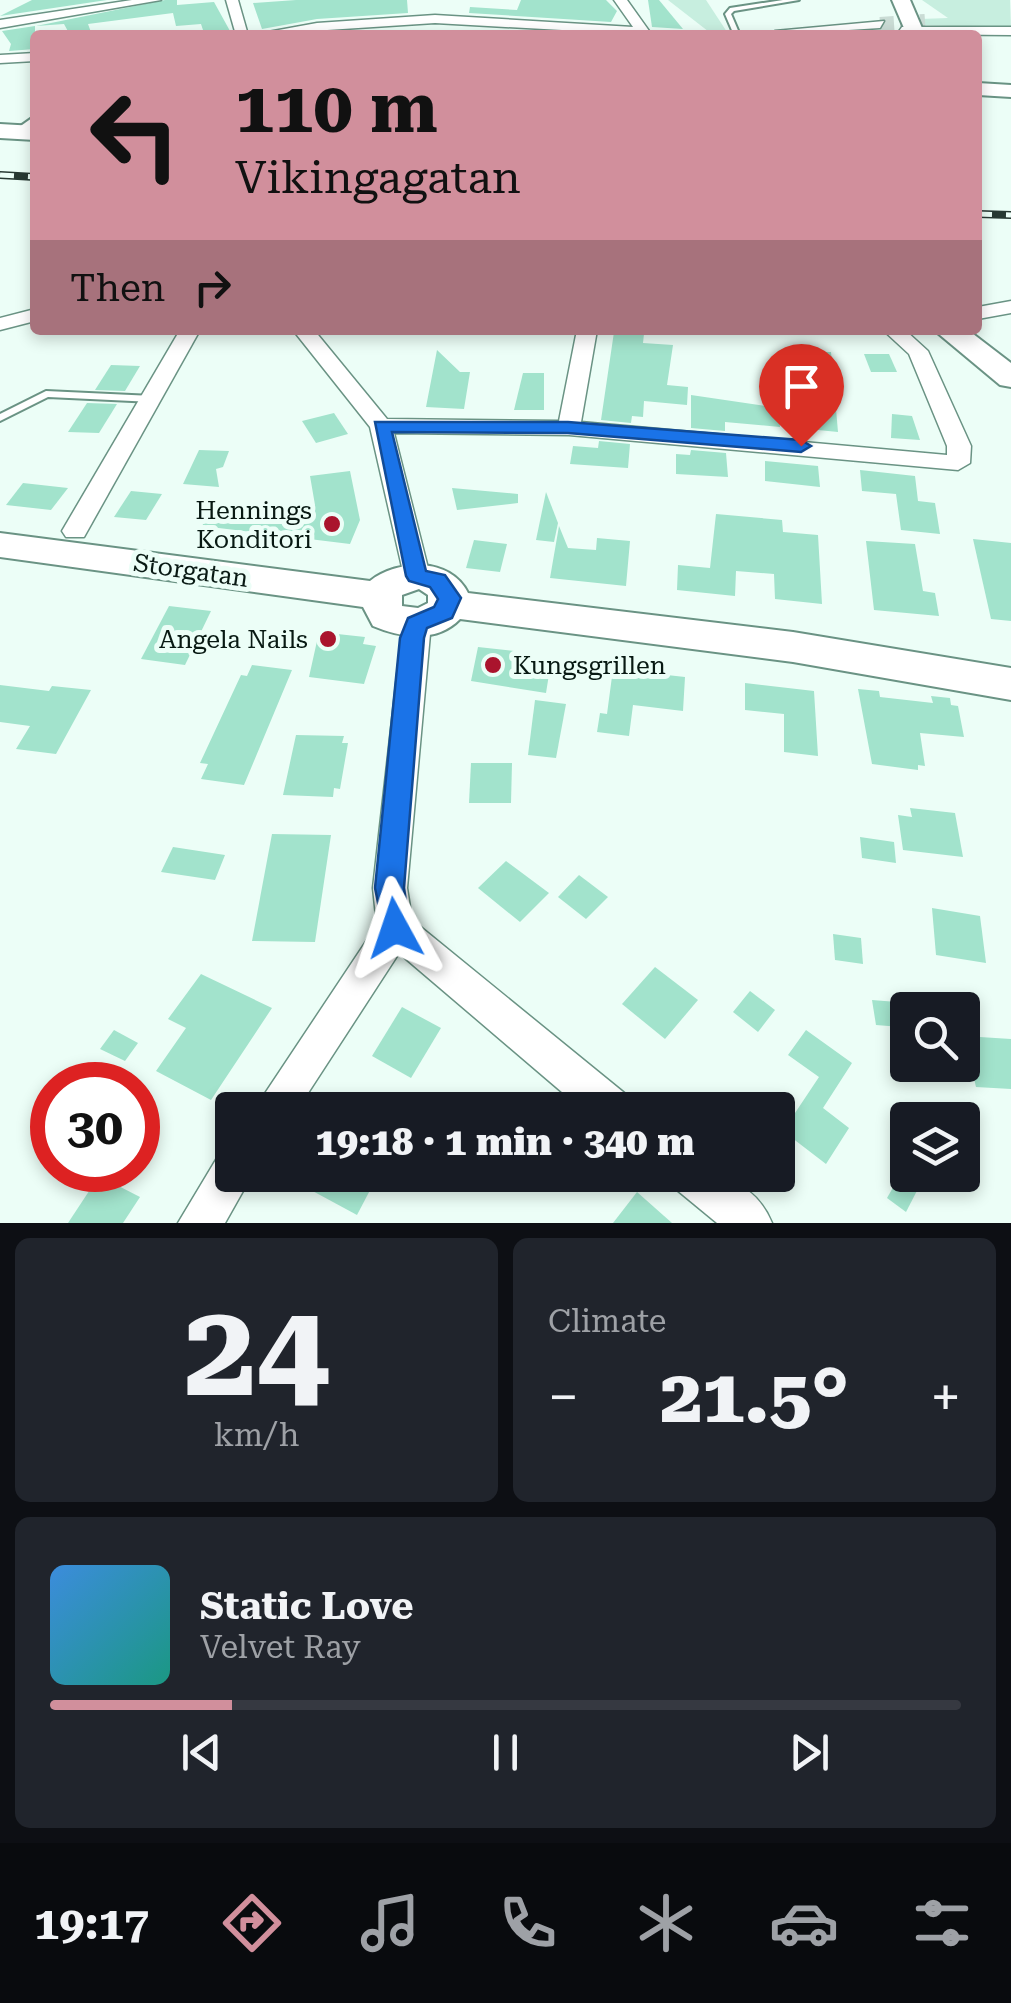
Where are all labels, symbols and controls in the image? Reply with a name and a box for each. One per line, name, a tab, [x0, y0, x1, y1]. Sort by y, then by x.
text: 110 m	[235, 67, 438, 149]
icon: left	[70, 70, 200, 200]
text: Vikingagatan	[235, 151, 521, 204]
icon: right	[185, 260, 240, 315]
text: Then	[70, 266, 165, 310]
pin	[759, 344, 844, 447]
icon: arrive	[774, 359, 829, 414]
place label: Hennings Konditori	[195, 496, 312, 554]
marker: Hennings Konditori	[321, 513, 343, 535]
street label: Storgatan	[132, 548, 250, 593]
place label: Angela Nails	[159, 625, 308, 654]
marker: Angela Nails	[317, 628, 339, 650]
place label: Kungsgrillen	[513, 651, 666, 680]
marker: Kungsgrillen	[482, 654, 504, 676]
position arrow	[343, 876, 447, 980]
map controls	[890, 992, 980, 1192]
button: search	[890, 992, 980, 1082]
speed limit sign: 30	[30, 1062, 160, 1192]
button: layers	[890, 1102, 980, 1192]
text: 19:18 · 1 min · 340 m	[315, 1120, 695, 1164]
text: 24	[184, 1274, 329, 1427]
text: Climate	[548, 1302, 666, 1340]
text: 21.5°	[660, 1352, 849, 1440]
text: −	[548, 1365, 579, 1429]
text: +	[930, 1365, 961, 1429]
text: km/h	[214, 1416, 299, 1454]
text: Static Love	[200, 1584, 413, 1628]
text: Velvet Ray	[200, 1628, 361, 1666]
icon: previous	[174, 1725, 229, 1780]
icon: pause	[478, 1725, 533, 1780]
icon: next	[782, 1725, 837, 1780]
icon: directions	[217, 1888, 287, 1958]
icon: music	[355, 1888, 425, 1958]
icon: phone	[493, 1888, 563, 1958]
icon: climate	[631, 1888, 701, 1958]
icon: car	[769, 1888, 839, 1958]
icon: filters	[907, 1888, 977, 1958]
text: 19:17	[34, 1897, 149, 1950]

